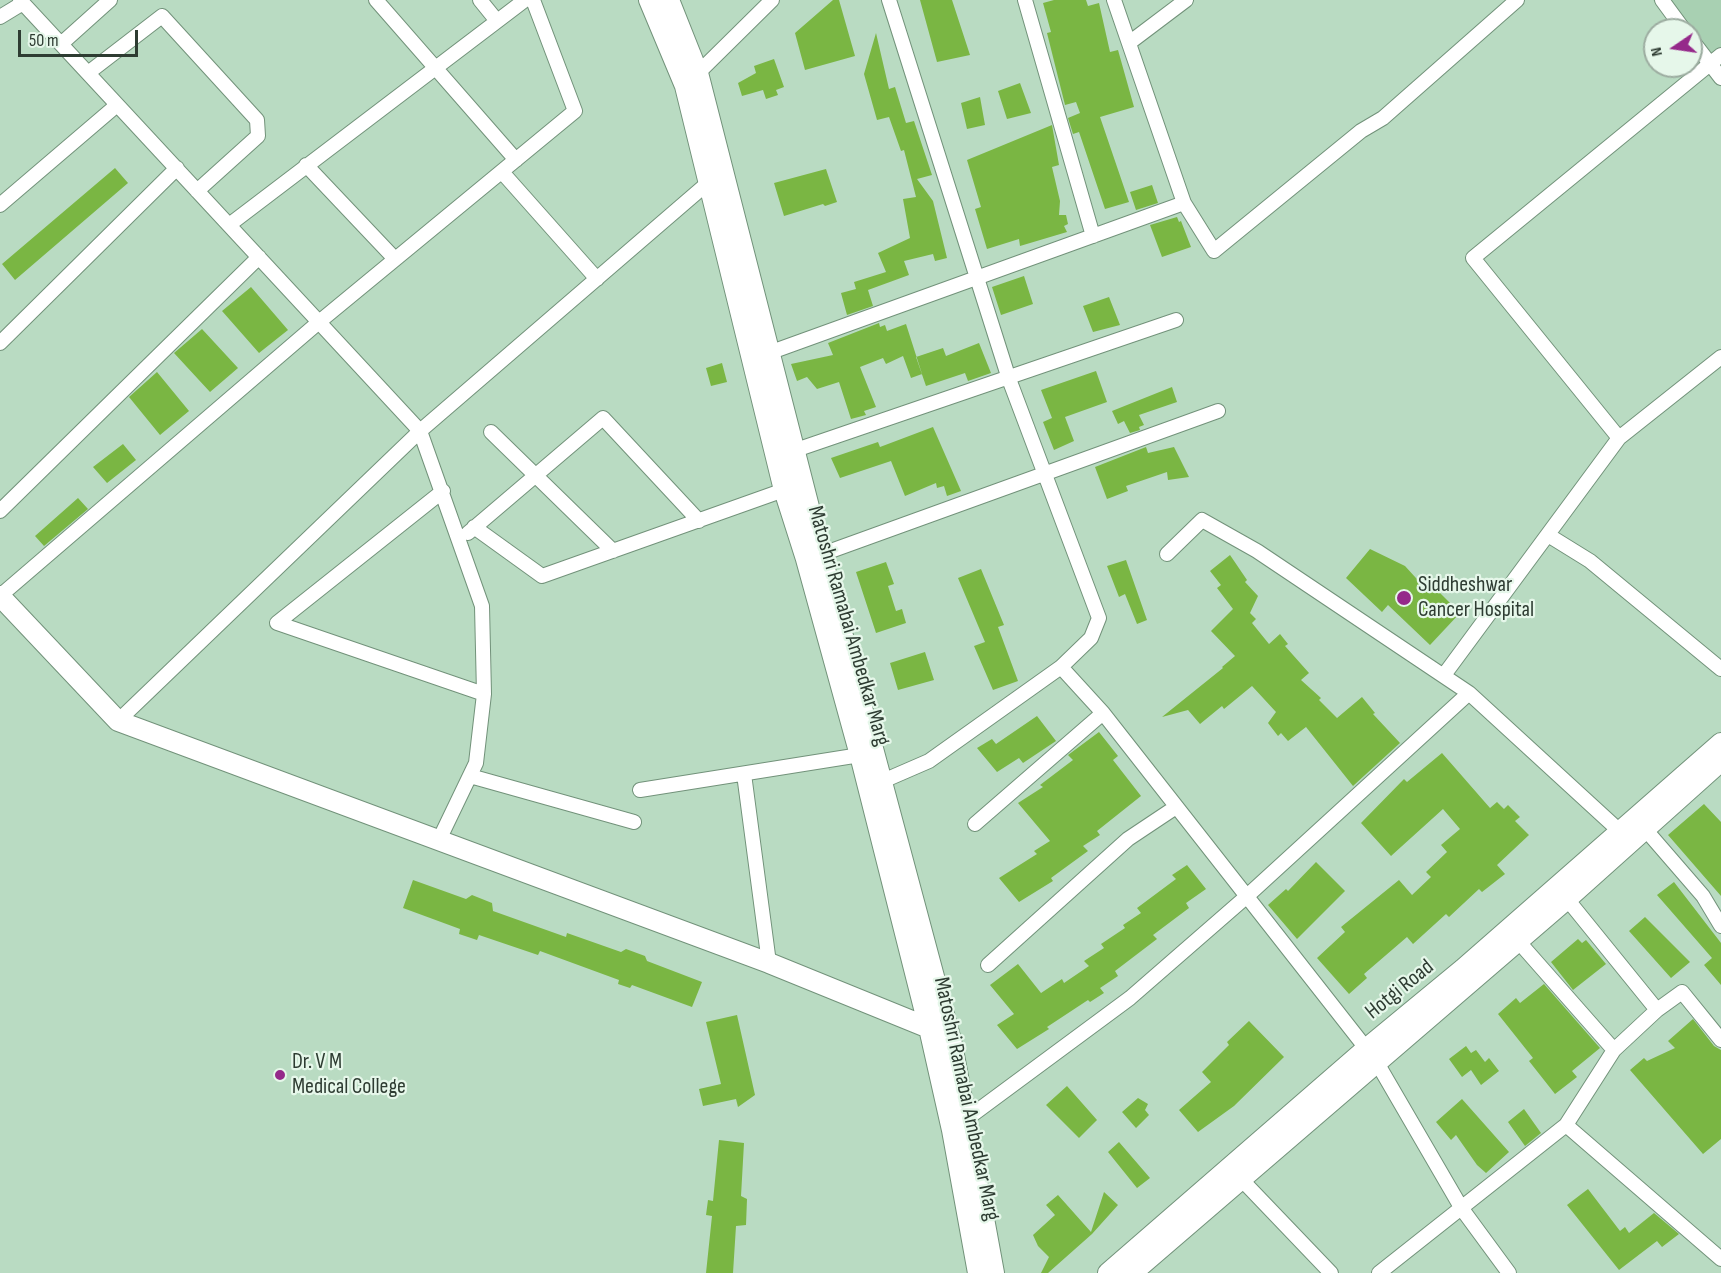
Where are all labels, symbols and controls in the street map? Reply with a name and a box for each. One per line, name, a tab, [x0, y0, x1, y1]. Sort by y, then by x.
scale bar	[21, 18, 141, 56]
north arrow	[1643, 18, 1703, 78]
text: 50 m	[29, 30, 59, 51]
text: N	[1647, 45, 1667, 58]
street label: Matoshri Ramabai Ambedkar Marg	[801, 503, 895, 749]
place label: Siddheshwar Cancer Hospital	[1418, 572, 1534, 624]
marker: Siddheshwar Cancer Hospital	[1395, 589, 1413, 607]
street label: Hotgi Road	[1361, 955, 1439, 1025]
street label: Matoshri Ramabai Ambedkar Marg	[927, 975, 1005, 1223]
place label: Dr. V M Medical College	[292, 1049, 406, 1100]
marker: Dr. V M Medical College	[273, 1068, 287, 1082]

